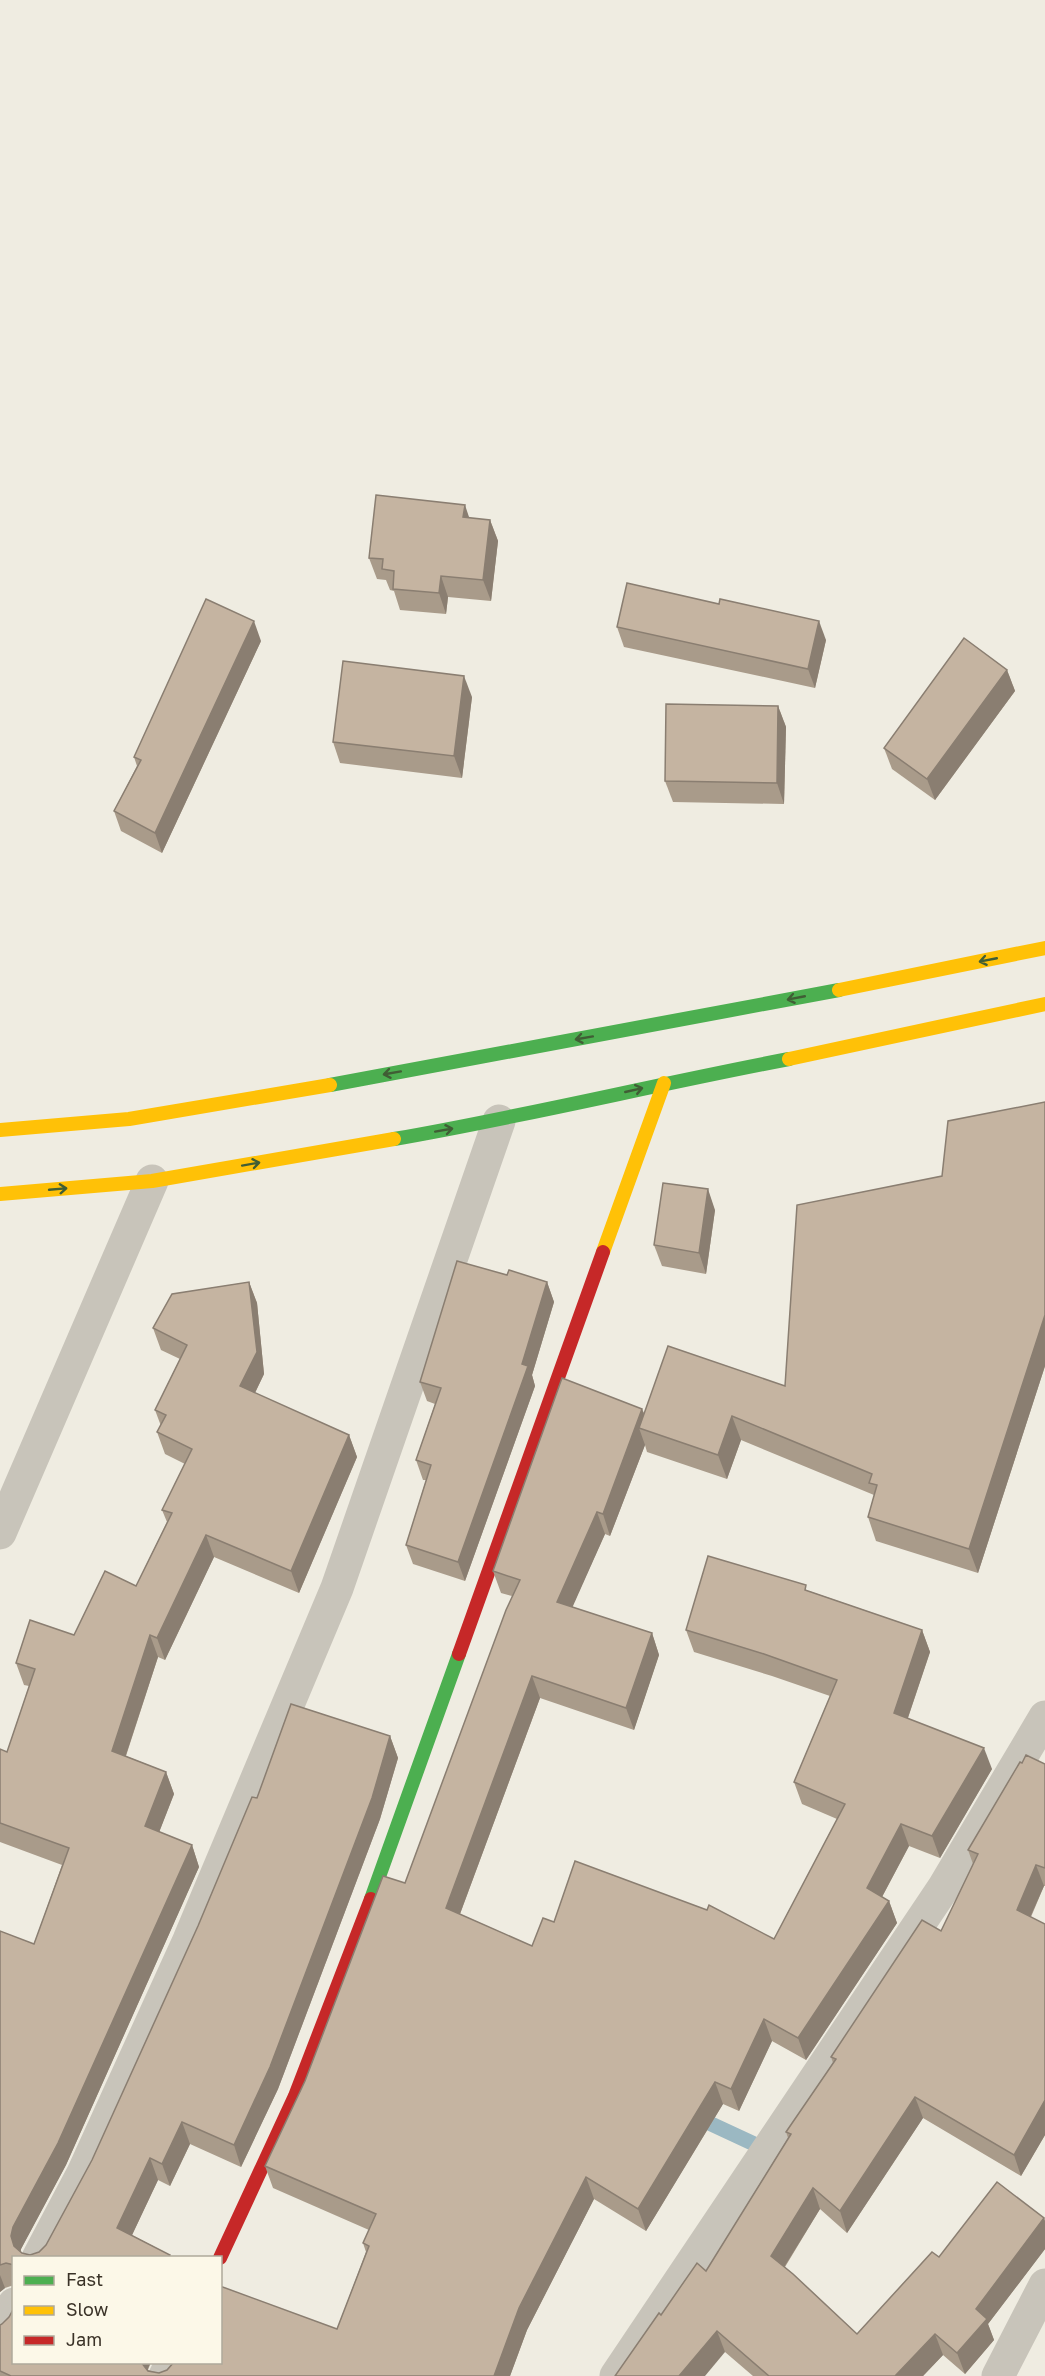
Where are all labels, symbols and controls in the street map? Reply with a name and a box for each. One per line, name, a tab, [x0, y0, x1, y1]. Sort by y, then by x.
one-way arrow	[978, 955, 998, 966]
one-way arrow	[787, 993, 807, 1004]
one-way arrow	[575, 1033, 594, 1044]
one-way arrow	[383, 1068, 403, 1079]
one-way arrow	[625, 1083, 644, 1095]
one-way arrow	[433, 1124, 453, 1135]
one-way arrow	[241, 1158, 261, 1169]
one-way arrow	[48, 1183, 68, 1194]
legend	[12, 2256, 222, 2364]
text: Fast	[66, 2268, 103, 2290]
text: Slow	[66, 2298, 109, 2320]
text: Jam	[66, 2328, 102, 2350]

